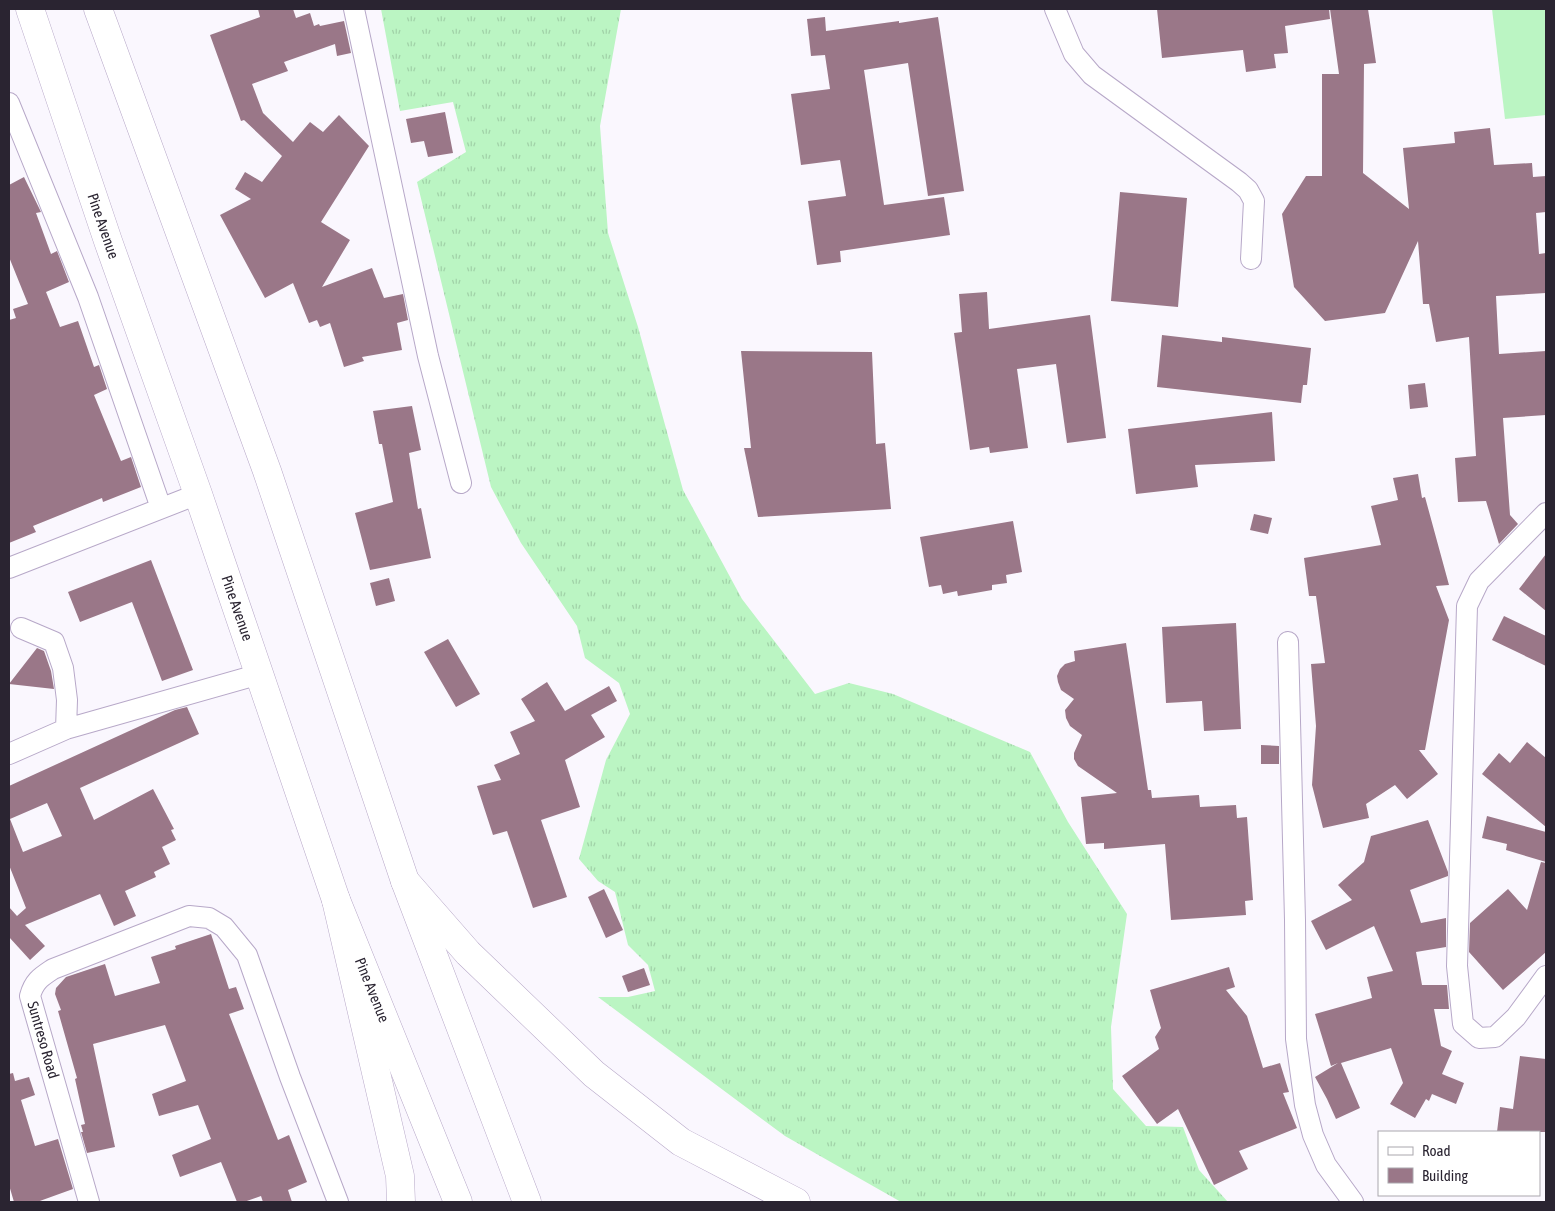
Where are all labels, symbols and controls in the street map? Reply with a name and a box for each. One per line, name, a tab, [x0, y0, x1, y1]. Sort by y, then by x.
street label: Pine Avenue	[84, 191, 123, 261]
street label: Pine Avenue	[218, 573, 257, 643]
street label: Pine Avenue	[352, 955, 393, 1025]
street label: Suntreso Road	[24, 999, 63, 1080]
legend	[1378, 1131, 1540, 1196]
text: Road	[1422, 1142, 1451, 1159]
text: Building	[1422, 1167, 1468, 1184]

